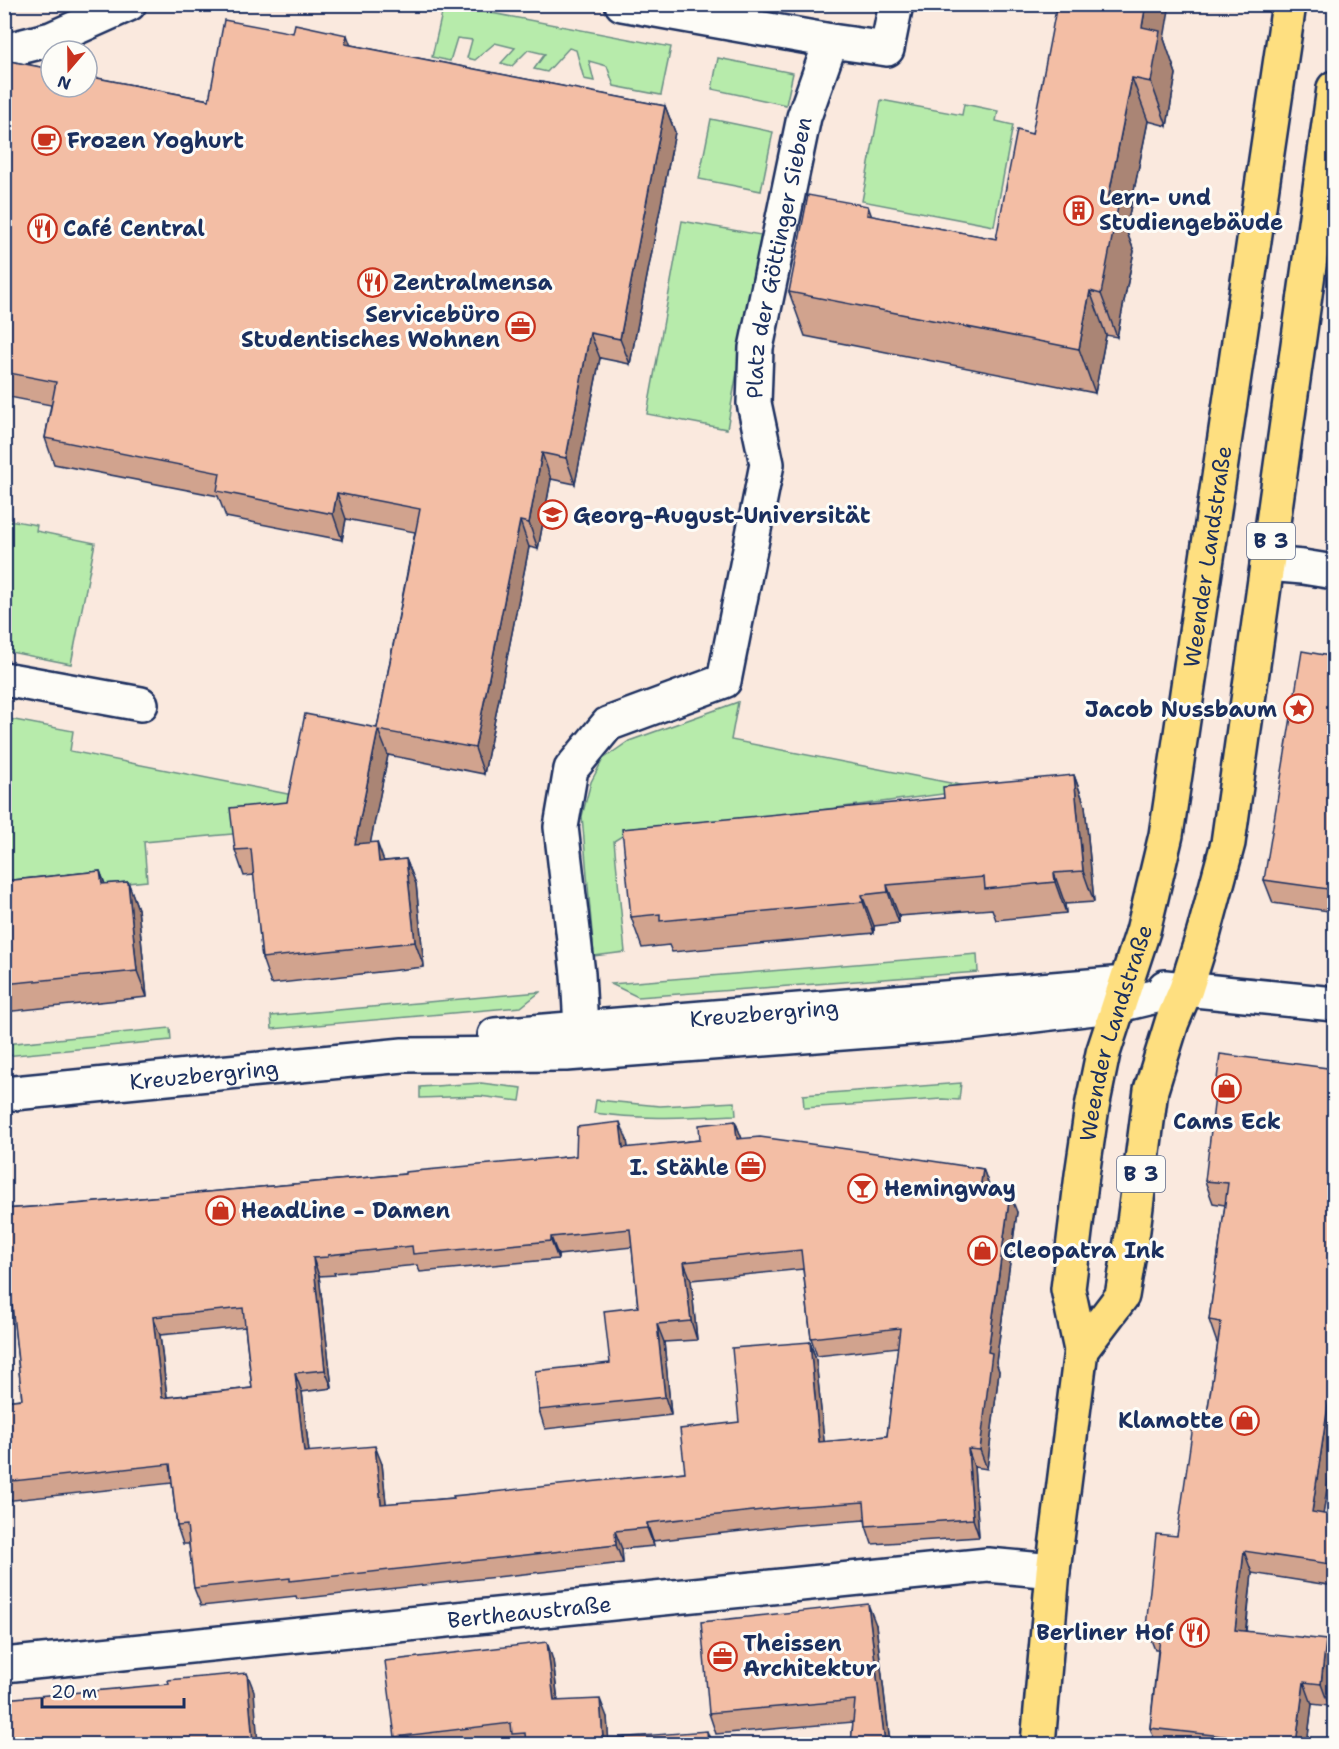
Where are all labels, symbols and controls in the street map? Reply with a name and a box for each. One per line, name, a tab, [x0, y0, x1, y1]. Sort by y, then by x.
north arrow	[39, 39, 99, 99]
text: N	[54, 71, 74, 95]
street label: Platz der Göttinger Sieben	[740, 114, 818, 399]
cafe icon: Frozen Yoghurt	[30, 124, 62, 156]
place label: Frozen Yoghurt	[67, 126, 244, 155]
place label: Lern- und Studiengebäude	[1099, 183, 1283, 237]
building icon: Lern- und Studiengebäude	[1062, 194, 1094, 226]
restaurant icon: Café Central	[26, 212, 58, 244]
place label: Café Central	[63, 214, 205, 243]
restaurant icon: Zentralmensa	[356, 266, 388, 298]
place label: Zentralmensa	[393, 268, 553, 297]
place label: Servicebüro Studentisches Wohnen	[241, 300, 500, 354]
office icon: Servicebüro Studentisches Wohnen	[505, 311, 537, 343]
street label: Weender Landstraße	[1176, 444, 1238, 670]
school or university icon: Georg-August-Universität	[536, 499, 568, 531]
place label: Georg-August-Universität	[573, 501, 871, 530]
road number: B 3	[1247, 523, 1295, 559]
place icon: Jacob Nussbaum	[1282, 693, 1314, 725]
place label: Jacob Nussbaum	[1085, 695, 1277, 724]
street label: Weender Landstraße	[1073, 921, 1159, 1143]
street label: Kreuzbergring	[688, 992, 840, 1033]
street label: Kreuzbergring	[128, 1053, 280, 1096]
shop icon: Cams Eck	[1211, 1073, 1243, 1105]
place label: Cams Eck	[1173, 1107, 1281, 1136]
office icon: I. Stähle	[734, 1151, 766, 1183]
place label: I. Stähle	[629, 1153, 729, 1182]
road number: B 3	[1117, 1156, 1165, 1192]
bar icon: Hemingway	[847, 1172, 879, 1204]
place label: Hemingway	[884, 1174, 1016, 1203]
shop icon: HeadLine - Damen	[204, 1194, 236, 1226]
place label: HeadLine - Damen	[241, 1196, 451, 1225]
shop icon: Cleopatra Ink	[966, 1234, 998, 1266]
place label: Cleopatra Ink	[1003, 1236, 1165, 1265]
shop icon: Klamotte	[1229, 1404, 1261, 1436]
place label: Klamotte	[1118, 1406, 1224, 1435]
street label: Bertheaustraße	[446, 1589, 613, 1634]
restaurant icon: Berliner Hof	[1179, 1616, 1211, 1648]
place label: Berliner Hof	[1036, 1618, 1174, 1647]
place label: Theissen Architektur	[743, 1629, 877, 1683]
office icon: Theissen Architektur	[706, 1640, 738, 1672]
scale bar	[42, 1671, 184, 1709]
text: 20 m	[51, 1680, 97, 1704]

